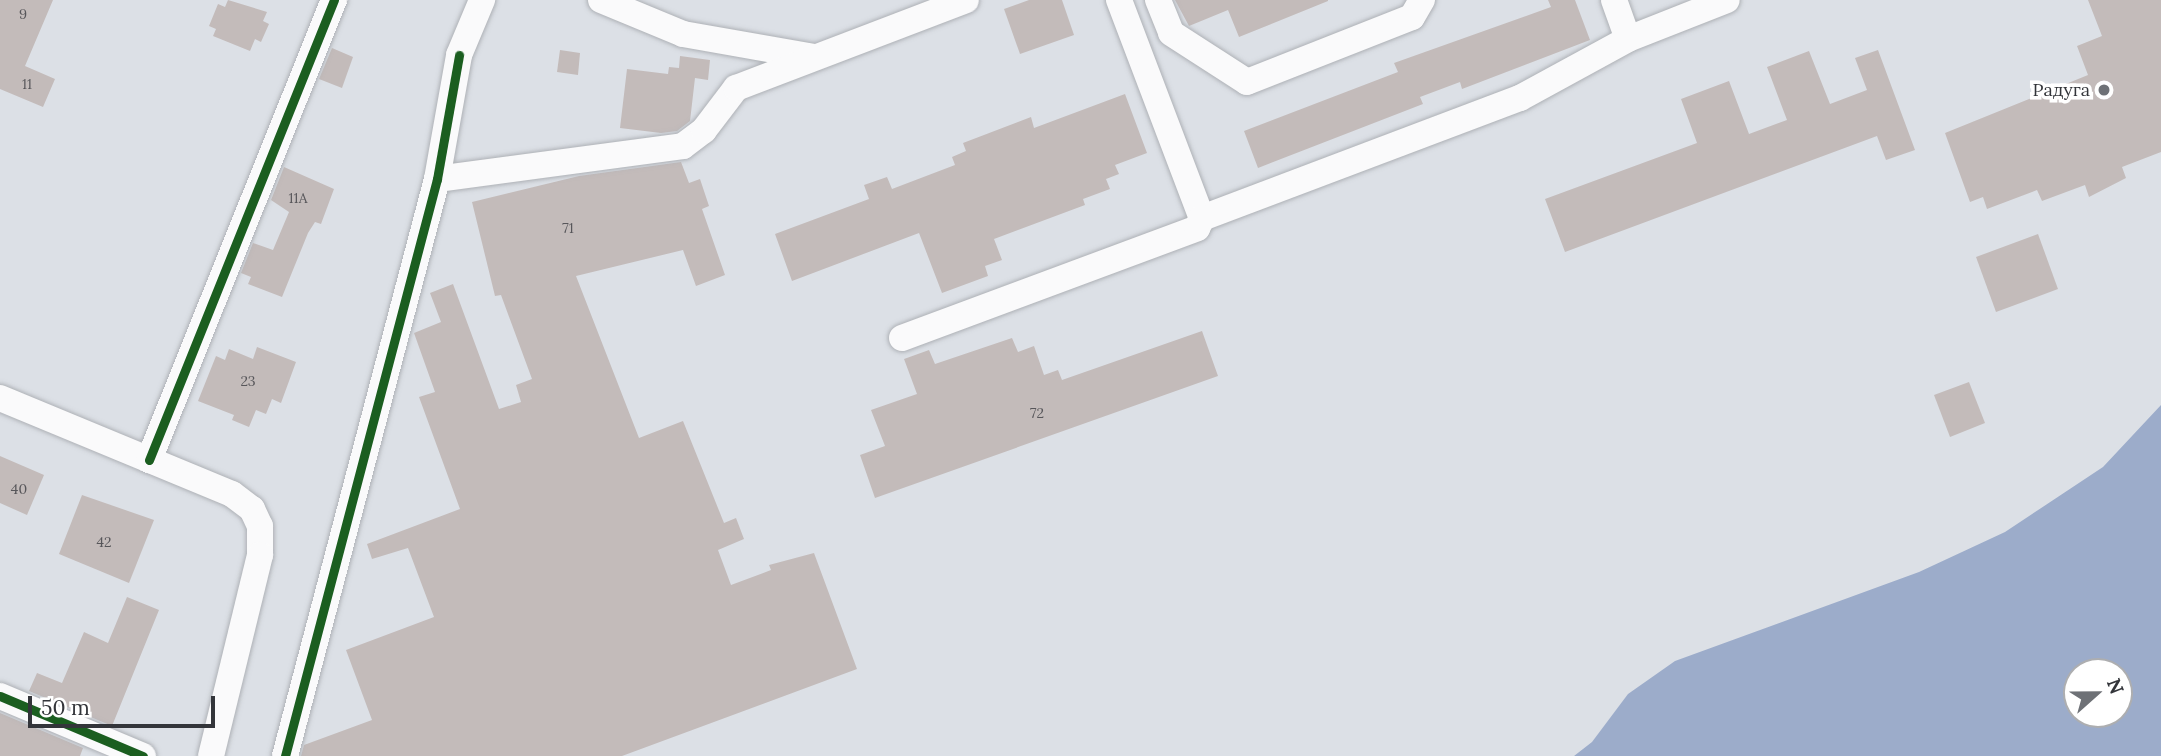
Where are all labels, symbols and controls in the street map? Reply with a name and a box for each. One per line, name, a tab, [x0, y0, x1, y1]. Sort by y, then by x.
house number: 9	[19, 6, 27, 22]
house number: 11	[22, 76, 32, 92]
place label: Радуга	[2032, 79, 2090, 101]
marker: Радуга	[2096, 82, 2112, 98]
house number: 11А	[288, 190, 308, 206]
house number: 71	[562, 220, 574, 236]
house number: 23	[240, 373, 256, 389]
house number: 72	[1030, 405, 1044, 421]
house number: 40	[11, 481, 27, 497]
house number: 42	[96, 534, 112, 550]
north arrow	[2063, 658, 2133, 728]
text: N	[2102, 675, 2130, 697]
scale bar	[32, 682, 219, 726]
text: 50 m	[41, 694, 90, 721]

